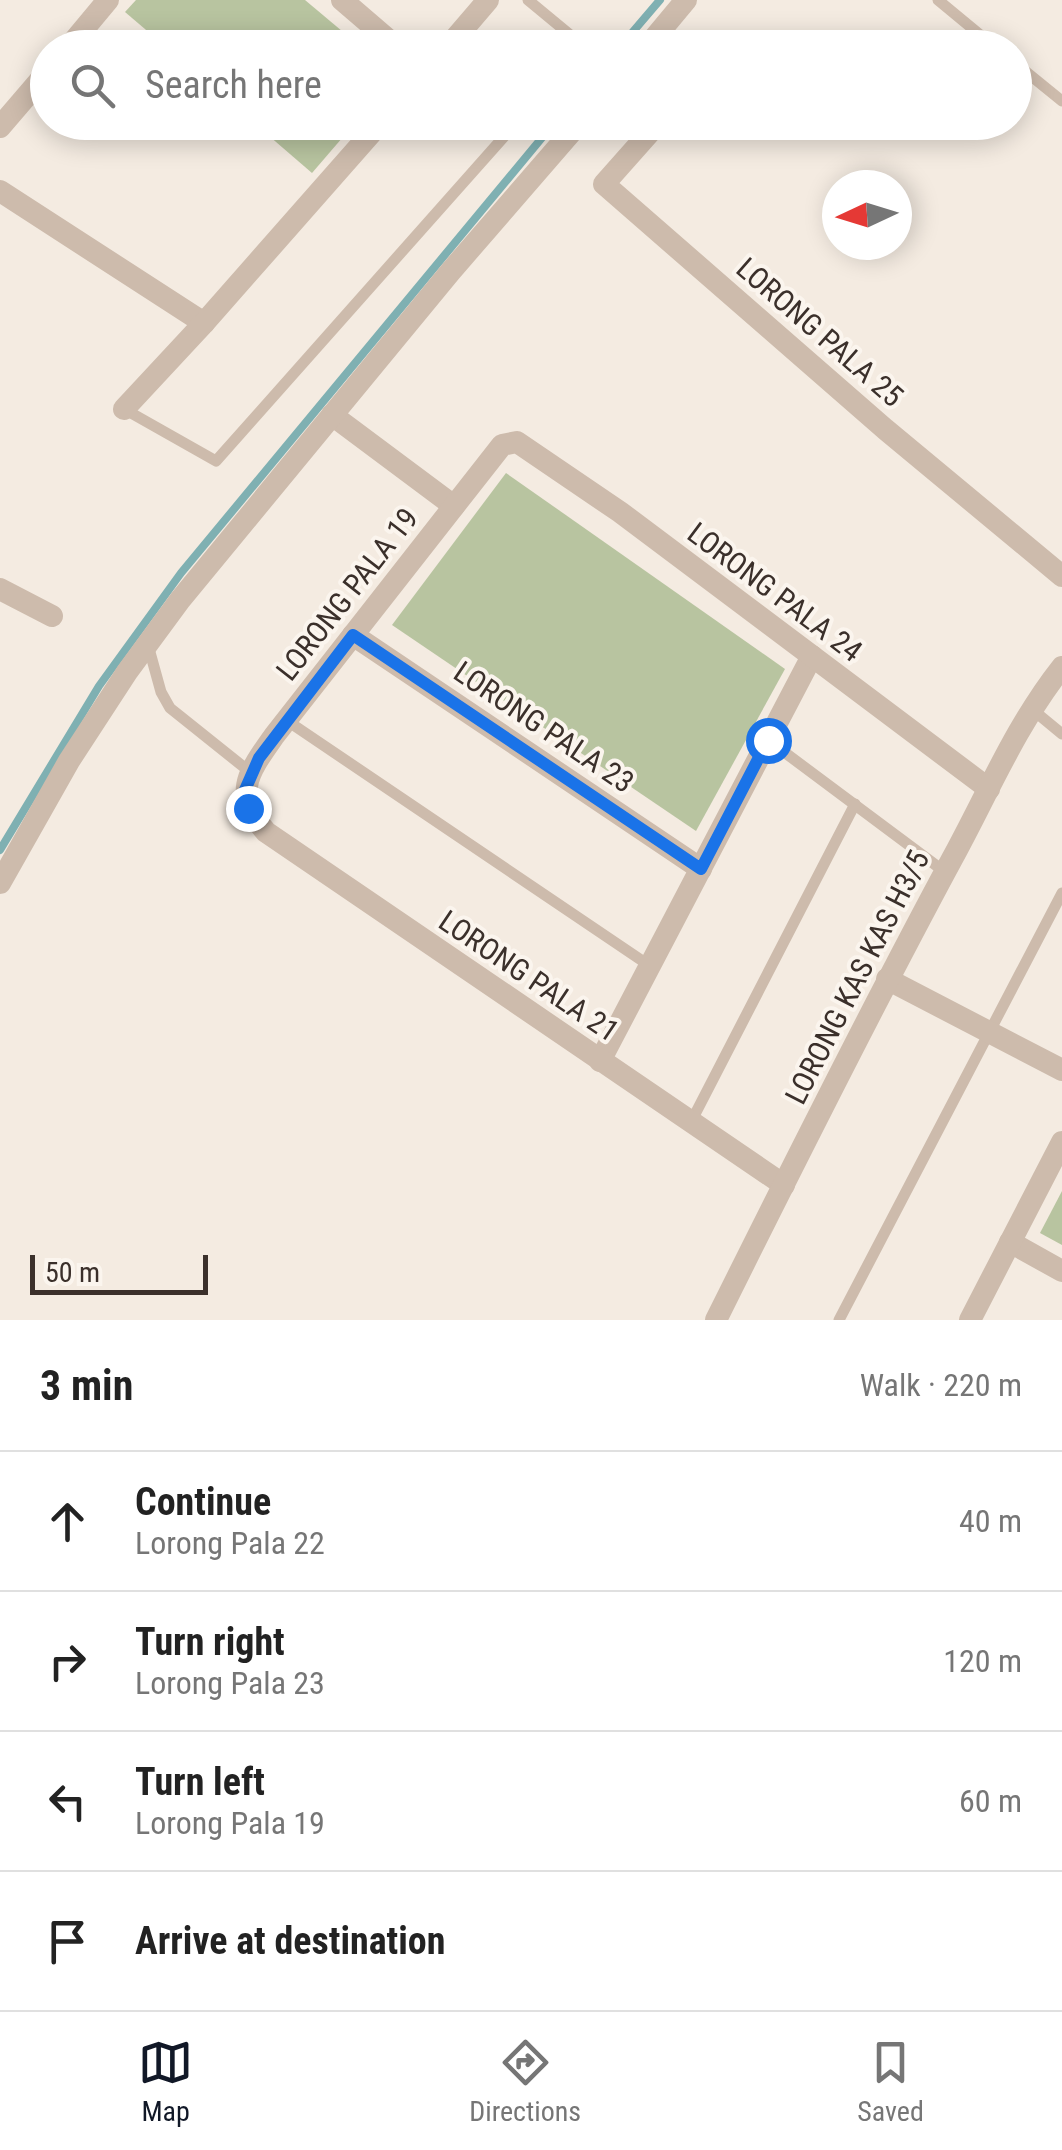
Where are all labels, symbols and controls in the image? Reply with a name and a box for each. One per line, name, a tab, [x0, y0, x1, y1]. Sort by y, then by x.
search box	[30, 30, 1032, 140]
icon: search	[65, 58, 120, 113]
text: Search here	[145, 63, 322, 107]
north arrow	[822, 170, 912, 260]
street label: LORONG PALA 25	[730, 250, 910, 414]
street label: LORONG PALA 19	[269, 501, 425, 687]
street label: LORONG PALA 24	[681, 515, 869, 669]
street label: LORONG PALA 23	[448, 654, 640, 800]
route start	[746, 718, 792, 764]
route end	[226, 786, 272, 832]
street label: LORONG KAS KAS H3/5	[778, 844, 936, 1110]
street label: LORONG PALA 21	[433, 903, 625, 1049]
scale bar	[30, 1250, 208, 1294]
text: 50 m	[45, 1256, 100, 1289]
text: 3 min	[40, 1361, 133, 1410]
text: Walk · 220 m	[860, 1366, 1022, 1404]
text: Continue	[135, 1480, 271, 1524]
icon: ahead	[40, 1494, 95, 1549]
text: 40 m	[959, 1502, 1022, 1540]
text: Lorong Pala 22	[135, 1524, 325, 1562]
text: Turn right	[135, 1620, 285, 1664]
icon: right	[40, 1634, 95, 1689]
text: 120 m	[943, 1642, 1022, 1680]
text: Lorong Pala 23	[135, 1664, 325, 1702]
text: Turn left	[135, 1760, 265, 1804]
icon: left	[40, 1774, 95, 1829]
text: 60 m	[959, 1782, 1022, 1820]
text: Lorong Pala 19	[135, 1804, 325, 1842]
icon: arrive	[40, 1914, 95, 1969]
text: Arrive at destination	[135, 1919, 445, 1963]
tab: Map	[138, 2035, 193, 2128]
tab: Directions	[469, 2035, 581, 2128]
tab: Saved	[857, 2035, 924, 2128]

